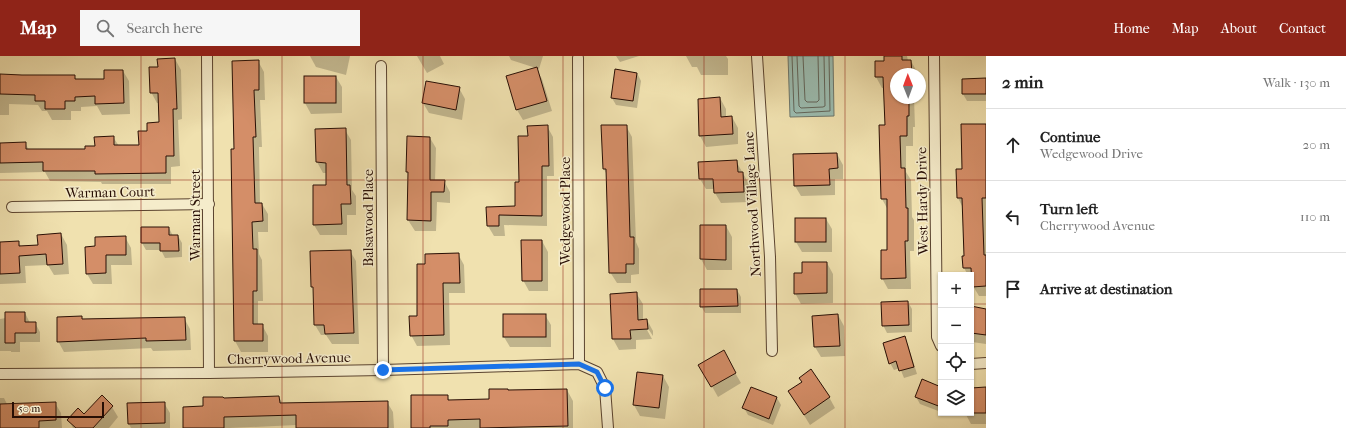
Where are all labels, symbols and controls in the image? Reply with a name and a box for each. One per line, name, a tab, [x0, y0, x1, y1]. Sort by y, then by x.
search box	[80, 10, 360, 46]
text: Map	[20, 17, 56, 39]
icon: search	[94, 17, 116, 39]
text: Search here	[126, 19, 203, 37]
text: Home	[1113, 20, 1150, 37]
text: Map	[1172, 20, 1199, 37]
text: About	[1221, 20, 1257, 37]
text: Contact	[1279, 20, 1326, 37]
north arrow	[890, 68, 926, 104]
text: 2 min	[1002, 72, 1043, 92]
text: Walk · 130 m	[1263, 75, 1330, 90]
text: Continue	[1040, 128, 1100, 146]
street label: Northwood Village Lane	[740, 131, 765, 277]
icon: ahead	[1002, 134, 1024, 156]
text: 20 m	[1303, 137, 1330, 152]
text: Wedgewood Drive	[1040, 146, 1143, 161]
street label: West Hardy Drive	[913, 147, 932, 256]
street label: Wedgewood Place	[557, 157, 574, 266]
street label: Warman Street	[187, 169, 204, 262]
street label: Balsawood Place	[360, 169, 377, 267]
street label: Warman Court	[64, 183, 155, 202]
text: Turn left	[1040, 200, 1098, 218]
icon: left	[1002, 206, 1024, 228]
text: 110 m	[1300, 209, 1330, 224]
text: Cherrywood Avenue	[1040, 218, 1155, 233]
map controls	[938, 272, 974, 416]
button: +	[938, 272, 974, 308]
icon: arrive	[1002, 278, 1024, 300]
text: Arrive at destination	[1040, 280, 1172, 298]
button: −	[938, 308, 974, 344]
button: locate	[938, 344, 974, 380]
street label: Cherrywood Avenue	[227, 349, 351, 368]
route end	[374, 361, 392, 379]
route start	[596, 379, 614, 397]
button: layers	[938, 380, 974, 416]
scale bar	[12, 400, 104, 419]
text: 50 m	[18, 402, 40, 415]

